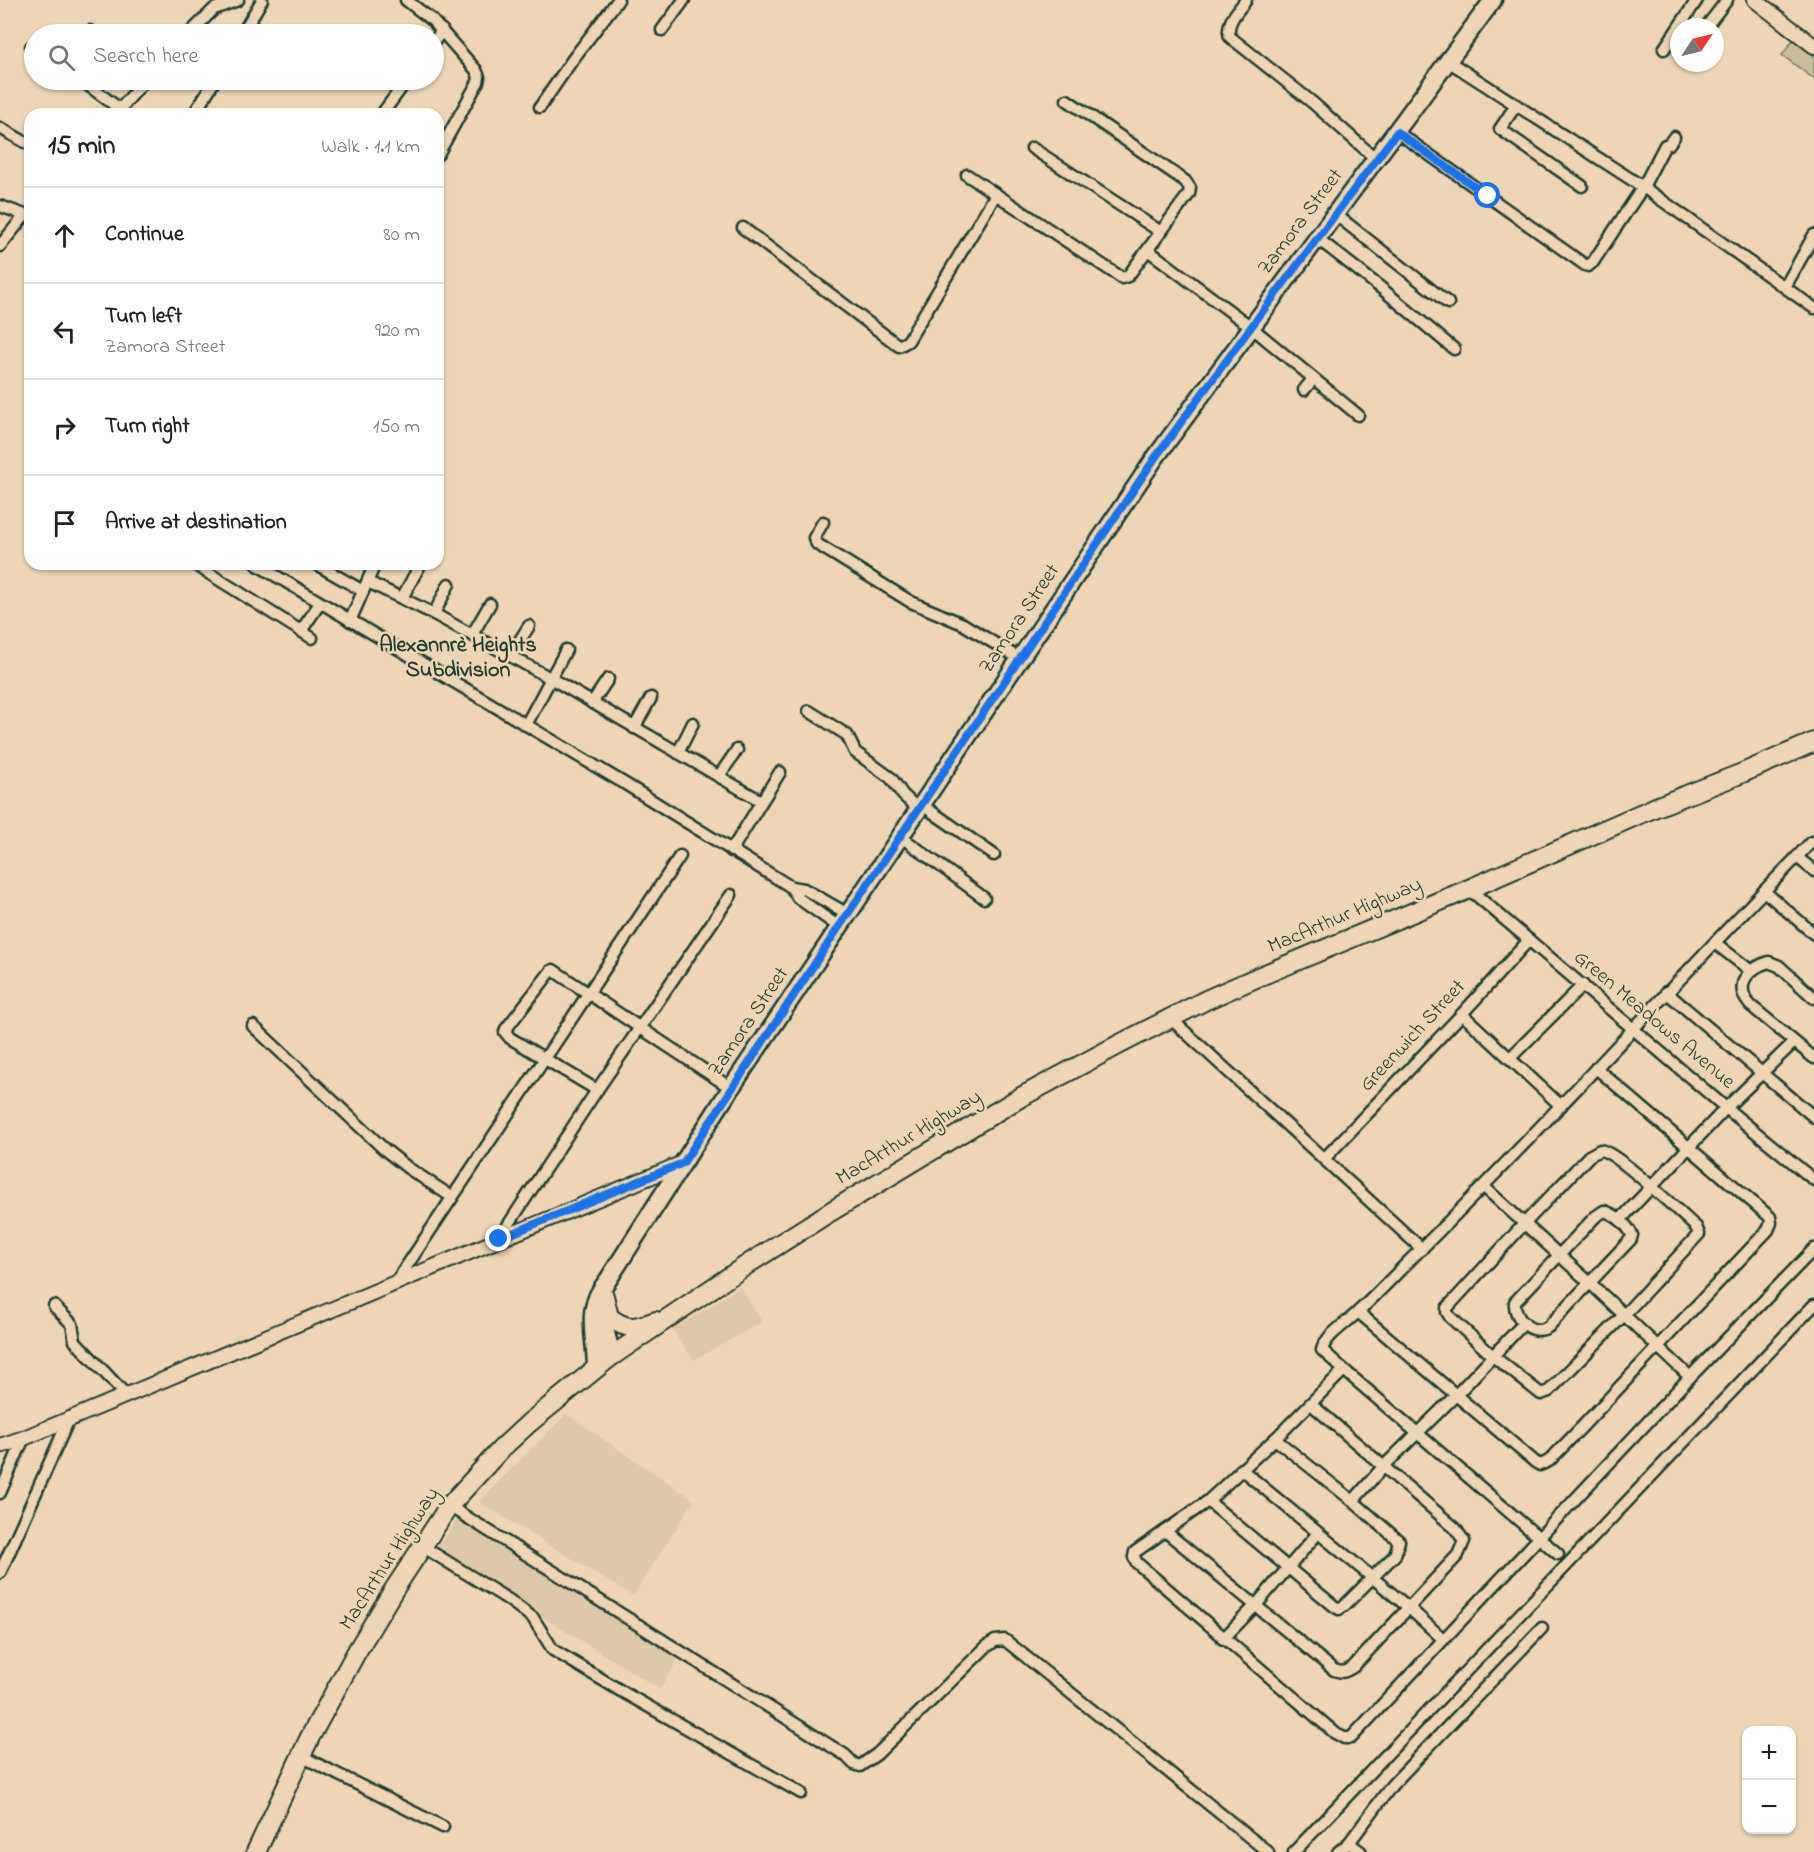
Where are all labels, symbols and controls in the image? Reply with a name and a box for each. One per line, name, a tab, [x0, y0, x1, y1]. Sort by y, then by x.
north arrow	[1670, 18, 1724, 72]
search box	[24, 24, 444, 90]
icon: search	[45, 41, 78, 74]
text: Search here	[93, 41, 198, 73]
text: 15 min	[48, 128, 115, 166]
text: Walk · 1.1 km	[321, 133, 420, 162]
street label: Zamora Street	[1251, 162, 1351, 282]
route start	[1474, 182, 1500, 208]
icon: ahead	[48, 219, 81, 252]
text: Continue	[105, 219, 184, 251]
text: 80 m	[383, 221, 420, 250]
text: Turn left	[105, 301, 182, 333]
icon: left	[48, 315, 81, 348]
text: 920 m	[375, 317, 420, 346]
text: Zamora Street	[105, 333, 225, 362]
icon: right	[48, 411, 81, 444]
text: Turn right	[105, 411, 190, 443]
text: 150 m	[373, 413, 420, 442]
icon: arrive	[48, 507, 81, 540]
text: Arrive at destination	[105, 507, 287, 539]
street label: Zamora Street	[972, 558, 1068, 680]
district label: Alexannrè Heights Subdivision	[379, 630, 537, 687]
street label: MacArthur Highway	[1263, 870, 1428, 964]
street label: Green Meadows Avenue	[1567, 943, 1742, 1097]
street label: Zamora Street	[701, 961, 797, 1083]
street label: Greenwich Street	[1353, 973, 1473, 1099]
street label: MacArthur Highway	[831, 1083, 988, 1195]
route end	[485, 1225, 511, 1251]
street label: MacArthur Highway	[332, 1482, 449, 1637]
map controls	[1742, 1726, 1796, 1834]
button: +	[1742, 1726, 1796, 1780]
button: −	[1742, 1780, 1796, 1834]

